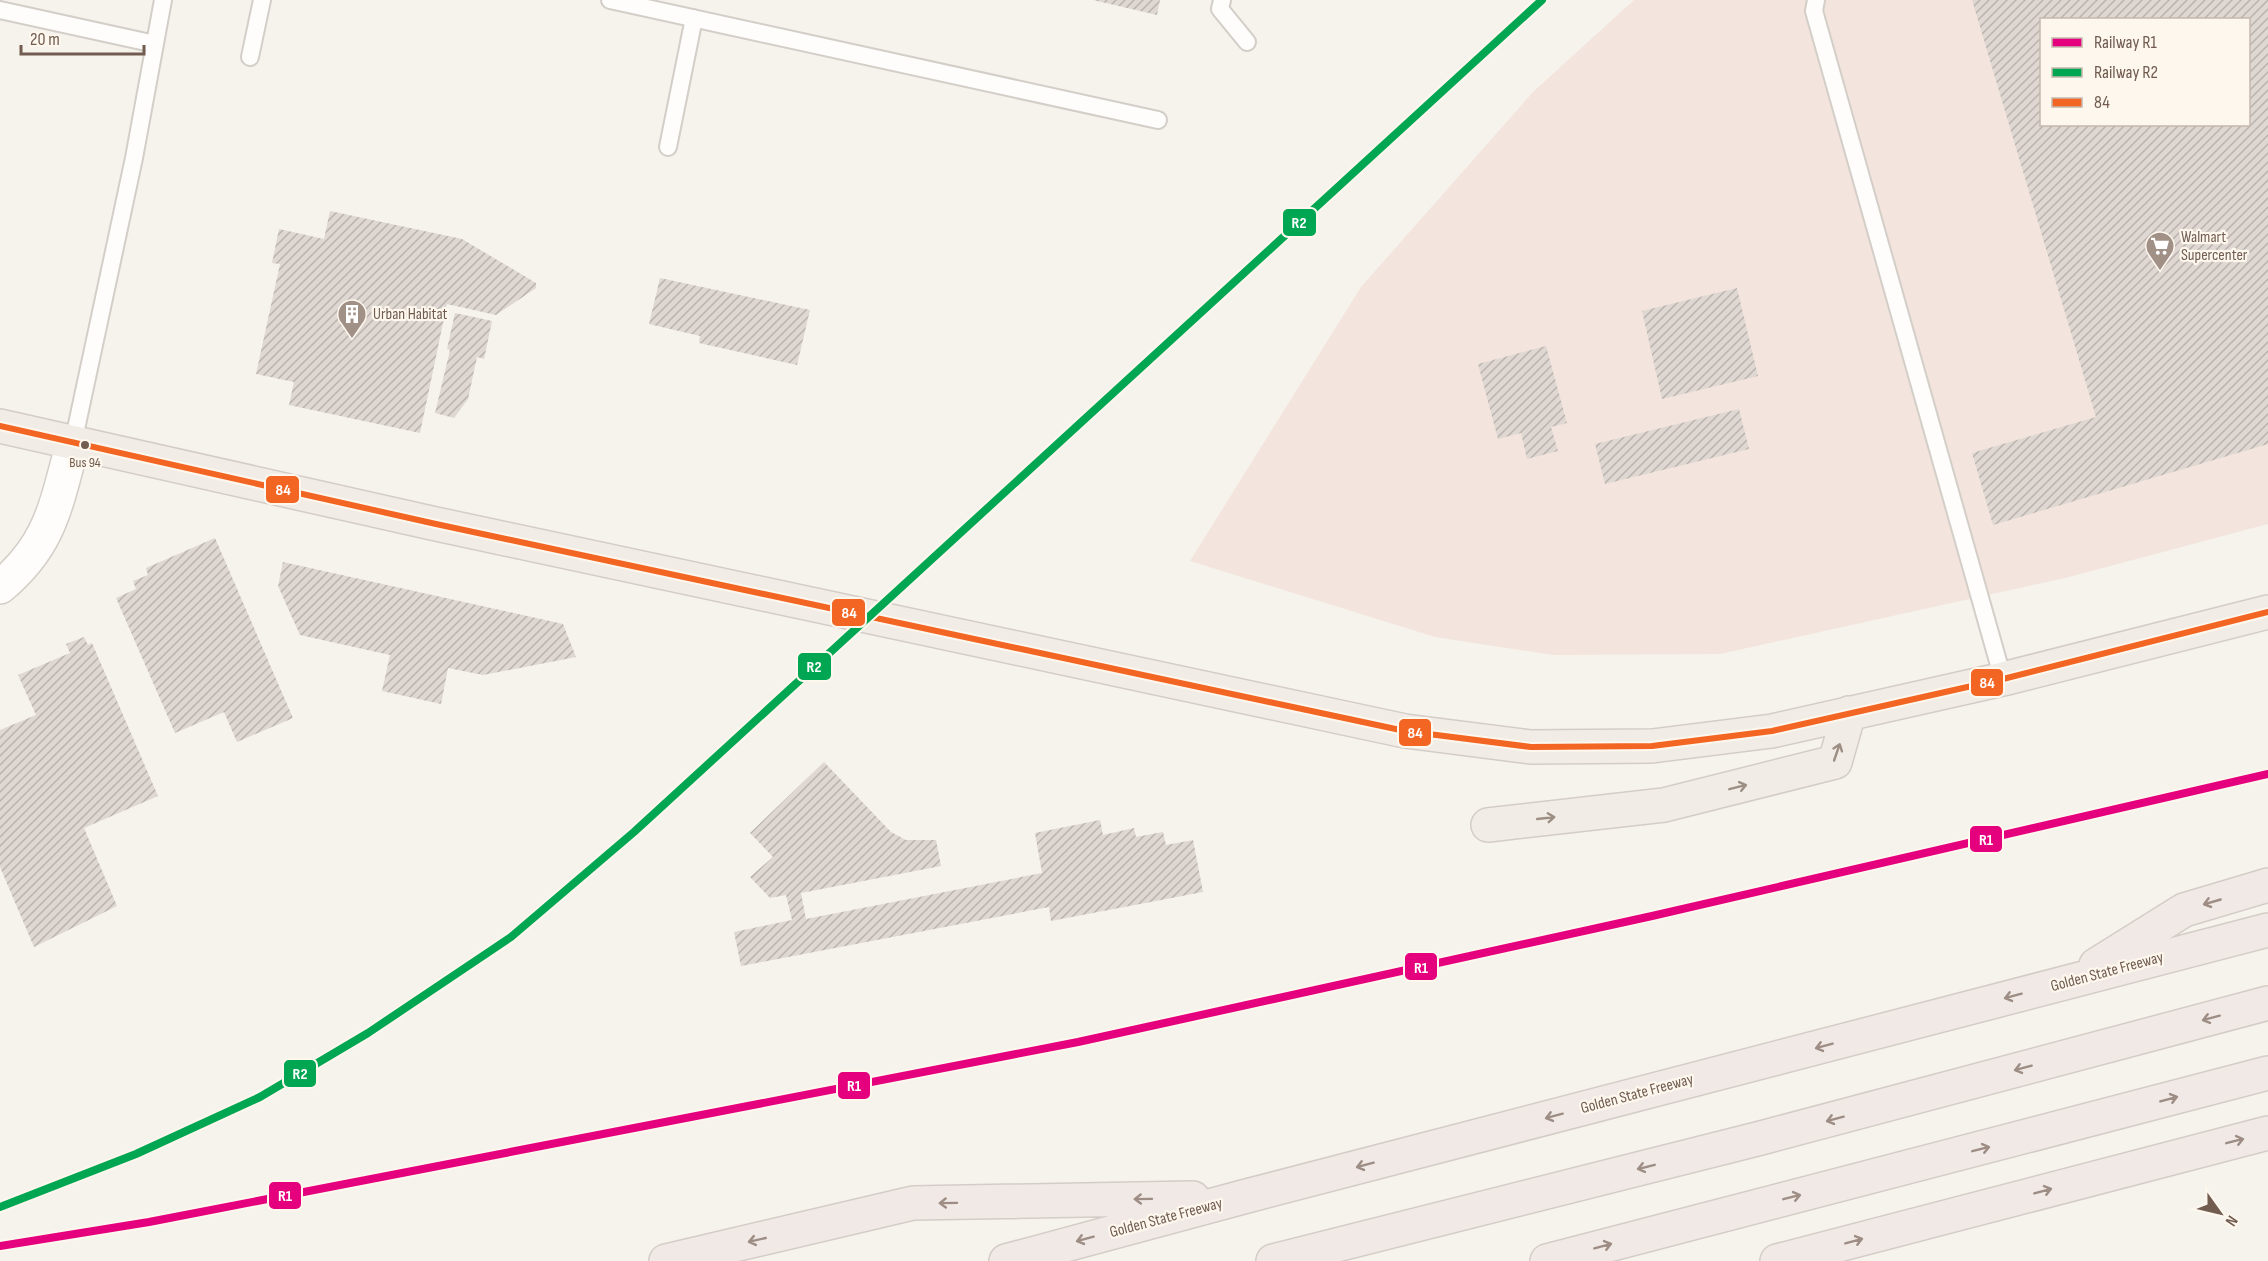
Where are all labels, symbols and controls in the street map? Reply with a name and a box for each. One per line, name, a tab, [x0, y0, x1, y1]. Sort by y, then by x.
scale bar	[21, 18, 144, 56]
legend	[2040, 18, 2250, 126]
text: 20 m	[30, 29, 60, 50]
text: Railway R1	[2094, 32, 2158, 53]
text: Railway R2	[2094, 62, 2158, 83]
text: 84	[2094, 92, 2110, 113]
line badge: R2	[1282, 208, 1317, 237]
text: R2	[1292, 214, 1306, 233]
place label: Walmart Supercenter	[2181, 228, 2248, 265]
supermarket icon: Walmart Supercenter	[2144, 230, 2176, 272]
building icon: Urban Habitat	[336, 298, 368, 340]
place label: Urban Habitat	[373, 305, 448, 324]
marker: Bus 94	[79, 439, 91, 451]
place label: Bus 94	[69, 454, 101, 471]
line badge: 84	[265, 475, 300, 504]
text: 84	[275, 481, 291, 500]
line badge: 84	[831, 598, 866, 627]
text: 84	[841, 604, 857, 623]
line badge: R2	[797, 652, 832, 681]
text: R2	[807, 658, 821, 677]
line badge: 84	[1970, 668, 2004, 697]
text: 84	[1979, 674, 1995, 693]
line badge: 84	[1398, 718, 1432, 747]
text: 84	[1407, 724, 1423, 743]
one-way arrow	[1832, 743, 1843, 762]
one-way arrow	[1728, 780, 1747, 792]
one-way arrow	[1535, 812, 1555, 823]
line badge: R1	[1969, 825, 2003, 853]
text: R1	[1979, 831, 1994, 850]
one-way arrow	[2203, 897, 2222, 908]
street label: Golden State Freeway	[2049, 948, 2165, 996]
line badge: R1	[1404, 952, 1438, 981]
text: R1	[1414, 959, 1429, 978]
one-way arrow	[2003, 991, 2022, 1003]
one-way arrow	[2202, 1013, 2221, 1025]
one-way arrow	[1815, 1040, 1834, 1052]
line badge: R2	[283, 1059, 317, 1088]
one-way arrow	[2014, 1063, 2033, 1075]
text: R2	[293, 1065, 307, 1084]
street label: Golden State Freeway	[1579, 1070, 1695, 1118]
line badge: R1	[837, 1071, 871, 1100]
text: R1	[847, 1077, 862, 1096]
one-way arrow	[2160, 1093, 2179, 1104]
one-way arrow	[1545, 1111, 1564, 1122]
one-way arrow	[1825, 1113, 1844, 1125]
one-way arrow	[2225, 1135, 2244, 1147]
one-way arrow	[1971, 1142, 1990, 1154]
one-way arrow	[1356, 1160, 1375, 1171]
one-way arrow	[1637, 1162, 1656, 1174]
line badge: R1	[268, 1181, 302, 1210]
north arrow	[2190, 1183, 2250, 1243]
one-way arrow	[2033, 1185, 2052, 1197]
text: R1	[278, 1187, 293, 1206]
one-way arrow	[1782, 1191, 1801, 1203]
one-way arrow	[1133, 1193, 1153, 1205]
street label: Golden State Freeway	[1108, 1194, 1224, 1242]
one-way arrow	[938, 1197, 958, 1209]
text: N	[2221, 1212, 2241, 1229]
one-way arrow	[1076, 1234, 1095, 1246]
one-way arrow	[1844, 1234, 1863, 1246]
one-way arrow	[748, 1235, 767, 1246]
one-way arrow	[1593, 1240, 1612, 1251]

